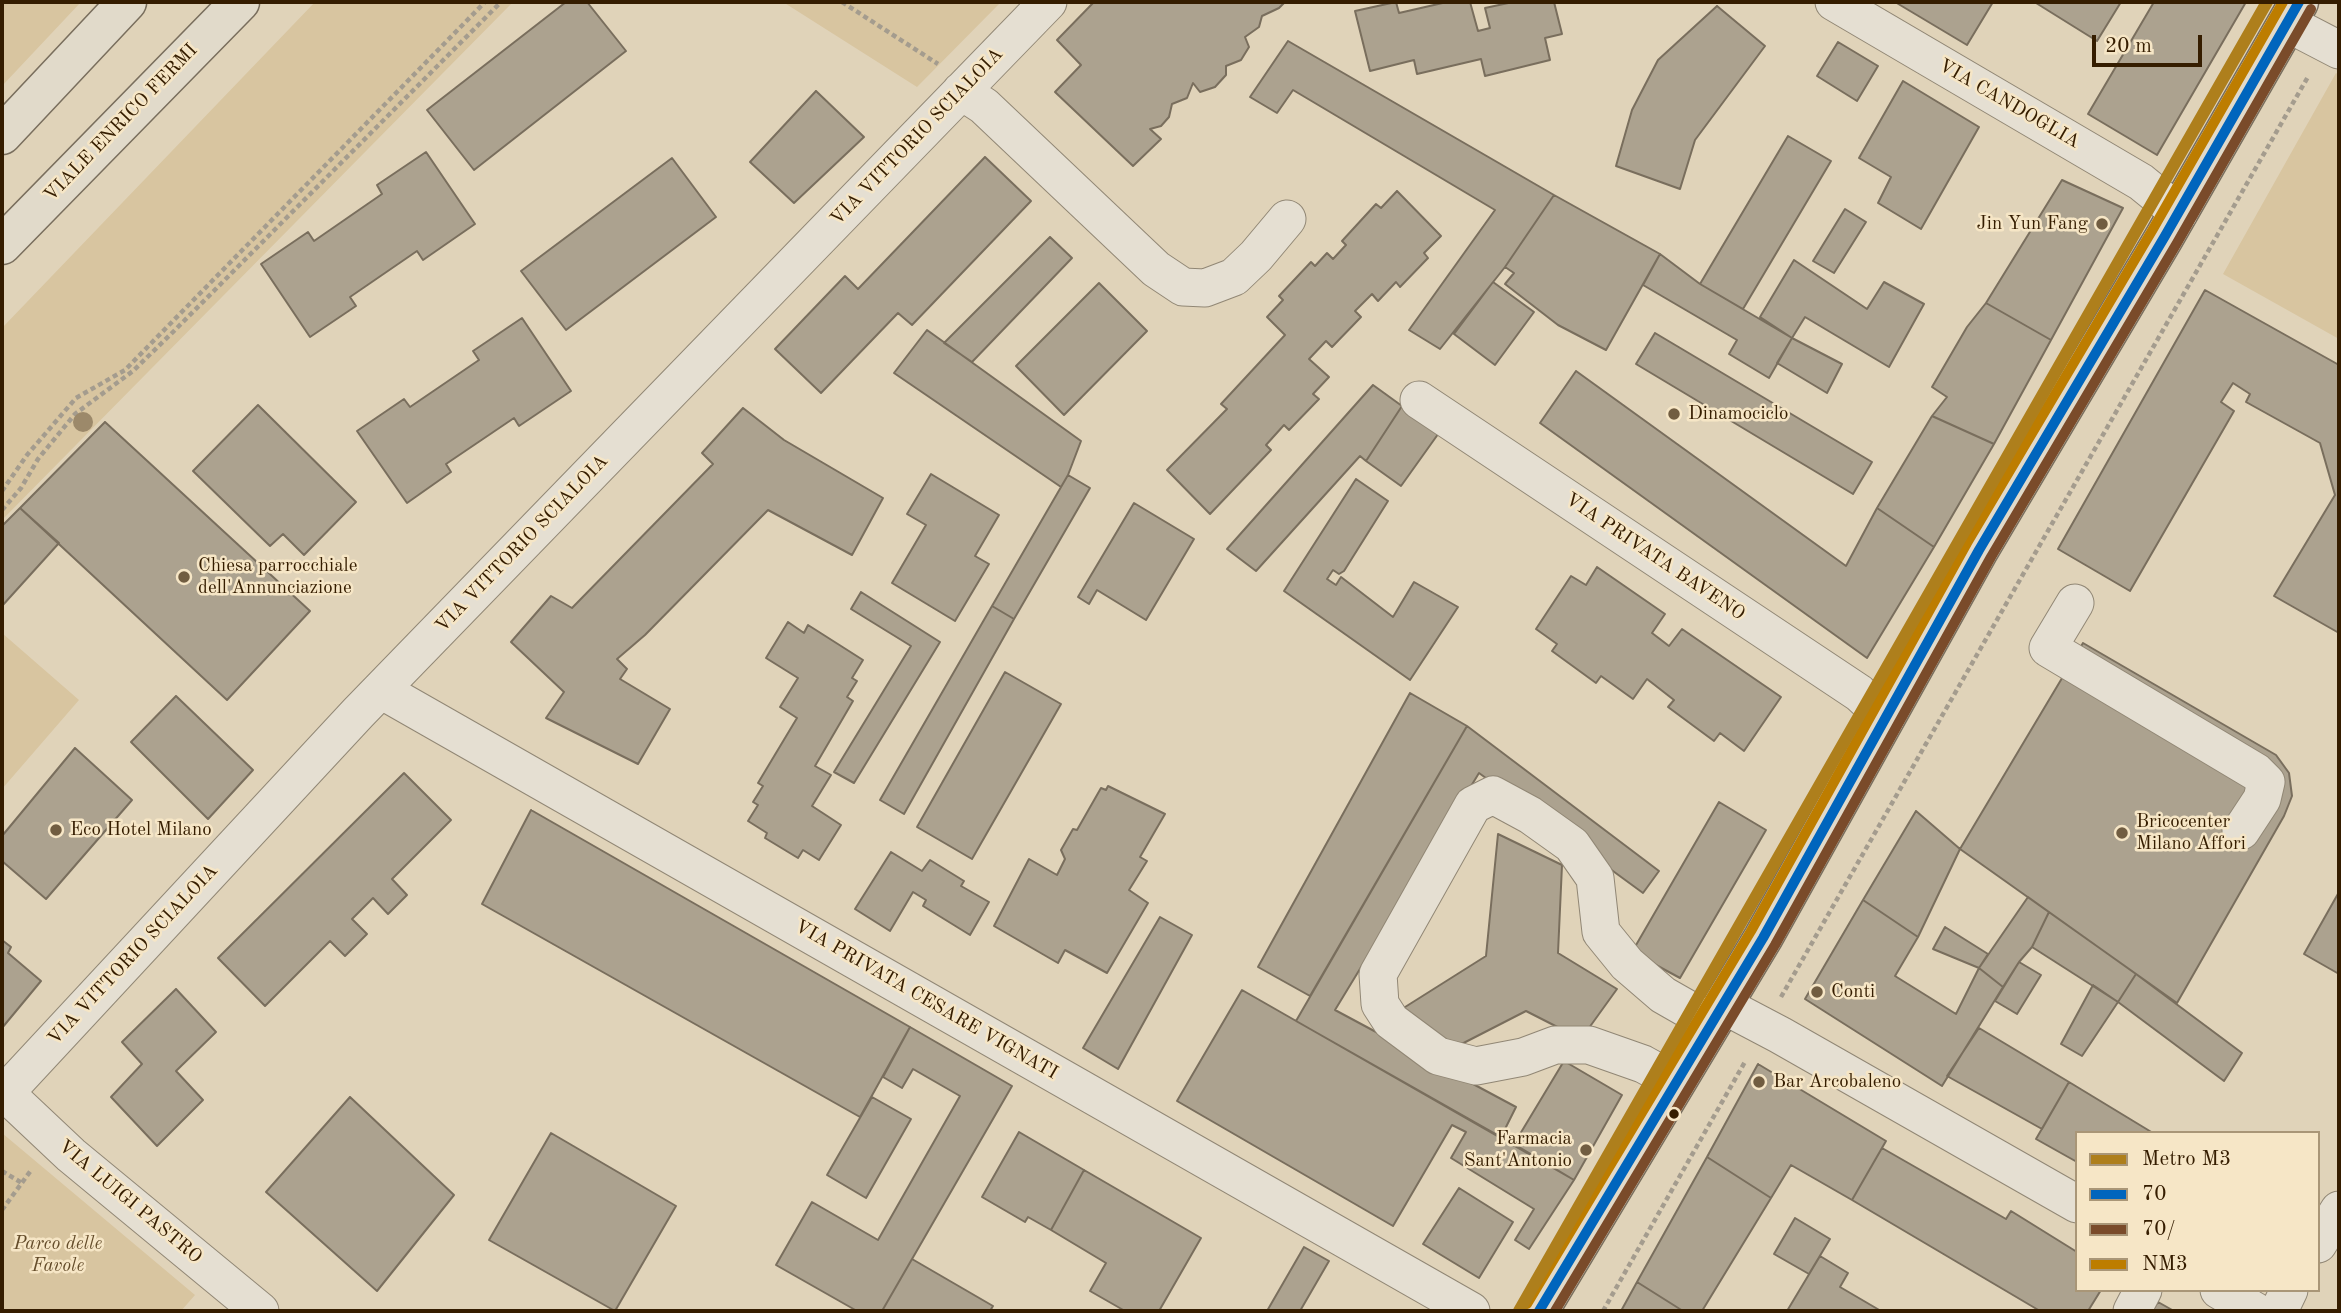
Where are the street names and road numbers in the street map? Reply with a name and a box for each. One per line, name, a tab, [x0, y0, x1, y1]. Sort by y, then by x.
street label: VIALE ENRICO FERMI	[40, 39, 202, 207]
street label: VIA VITTORIO SCIALOIA	[826, 43, 1008, 231]
street label: VIA CANDOGLIA	[1934, 54, 2084, 154]
street label: VIA VITTORIO SCIALOIA	[431, 450, 613, 638]
street label: VIA PRIVATA BAVENO	[1561, 488, 1749, 626]
street label: VIA VITTORIO SCIALOIA	[43, 860, 223, 1050]
street label: VIA PRIVATA CESARE VIGNATI	[790, 915, 1062, 1085]
street label: VIA LUIGI PASTRO	[53, 1135, 207, 1269]

